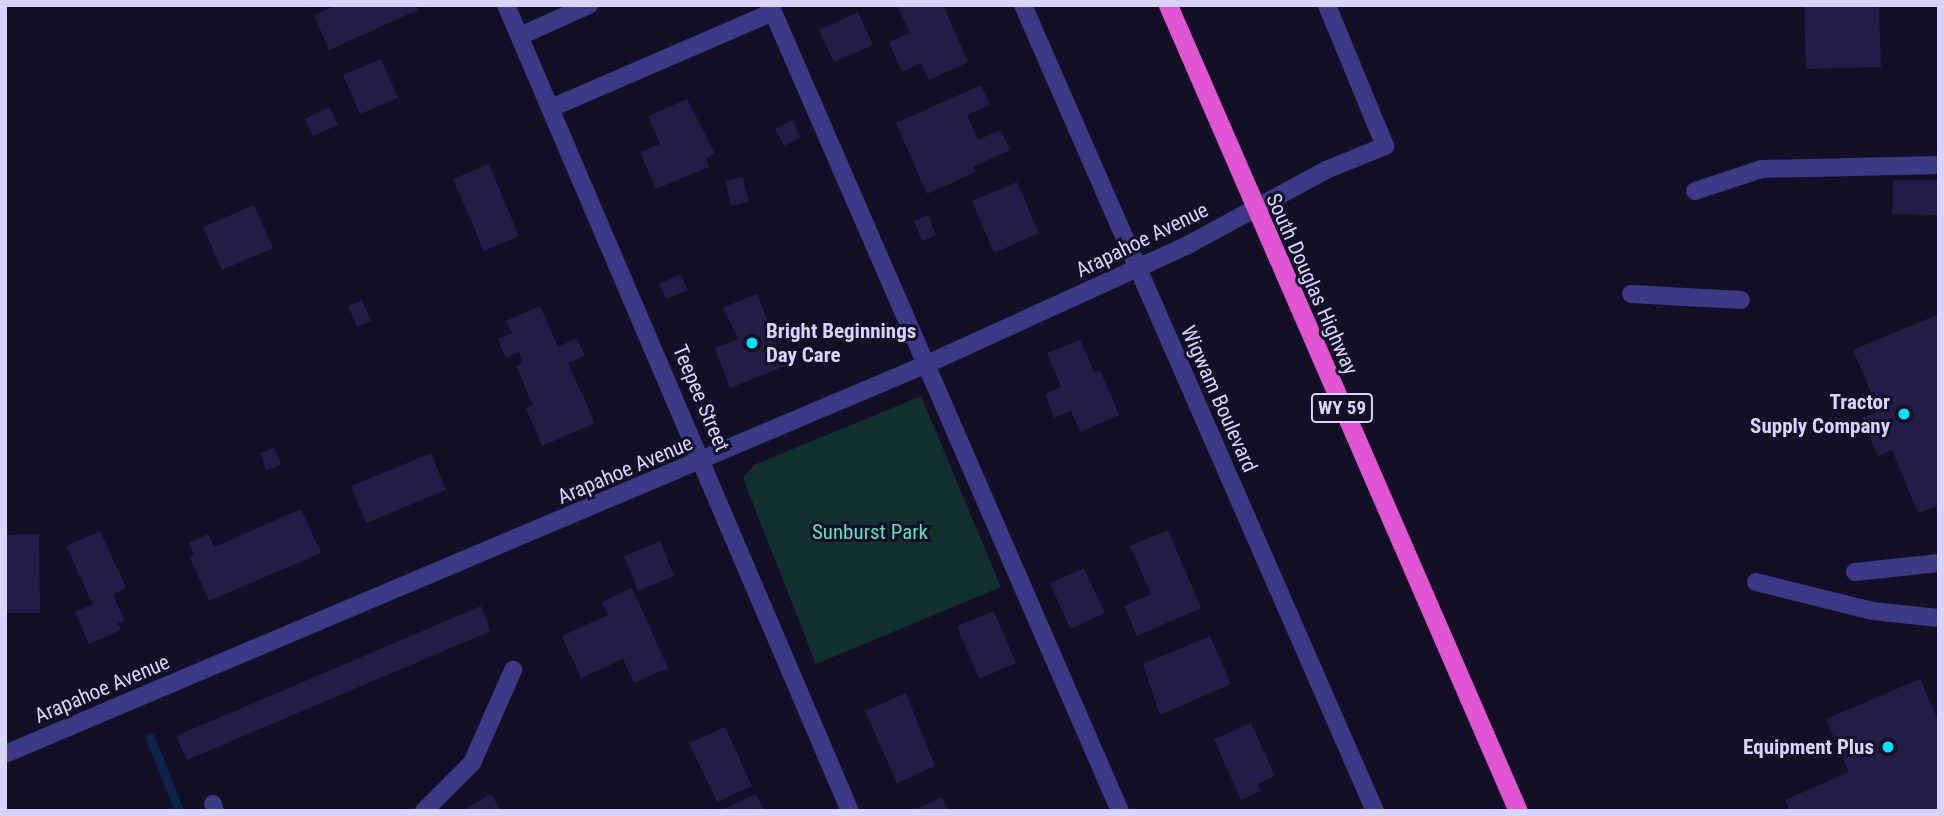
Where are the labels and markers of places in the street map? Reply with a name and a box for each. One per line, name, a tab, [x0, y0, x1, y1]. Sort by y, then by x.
place label: Bright Beginnings Day Care	[766, 318, 916, 368]
marker: Bright Beginnings Day Care	[744, 335, 760, 351]
place label: Tractor Supply Company	[1750, 389, 1890, 439]
marker: Tractor Supply Company	[1896, 406, 1912, 422]
place label: Equipment Plus	[1743, 734, 1874, 760]
marker: Equipment Plus	[1880, 739, 1896, 755]

